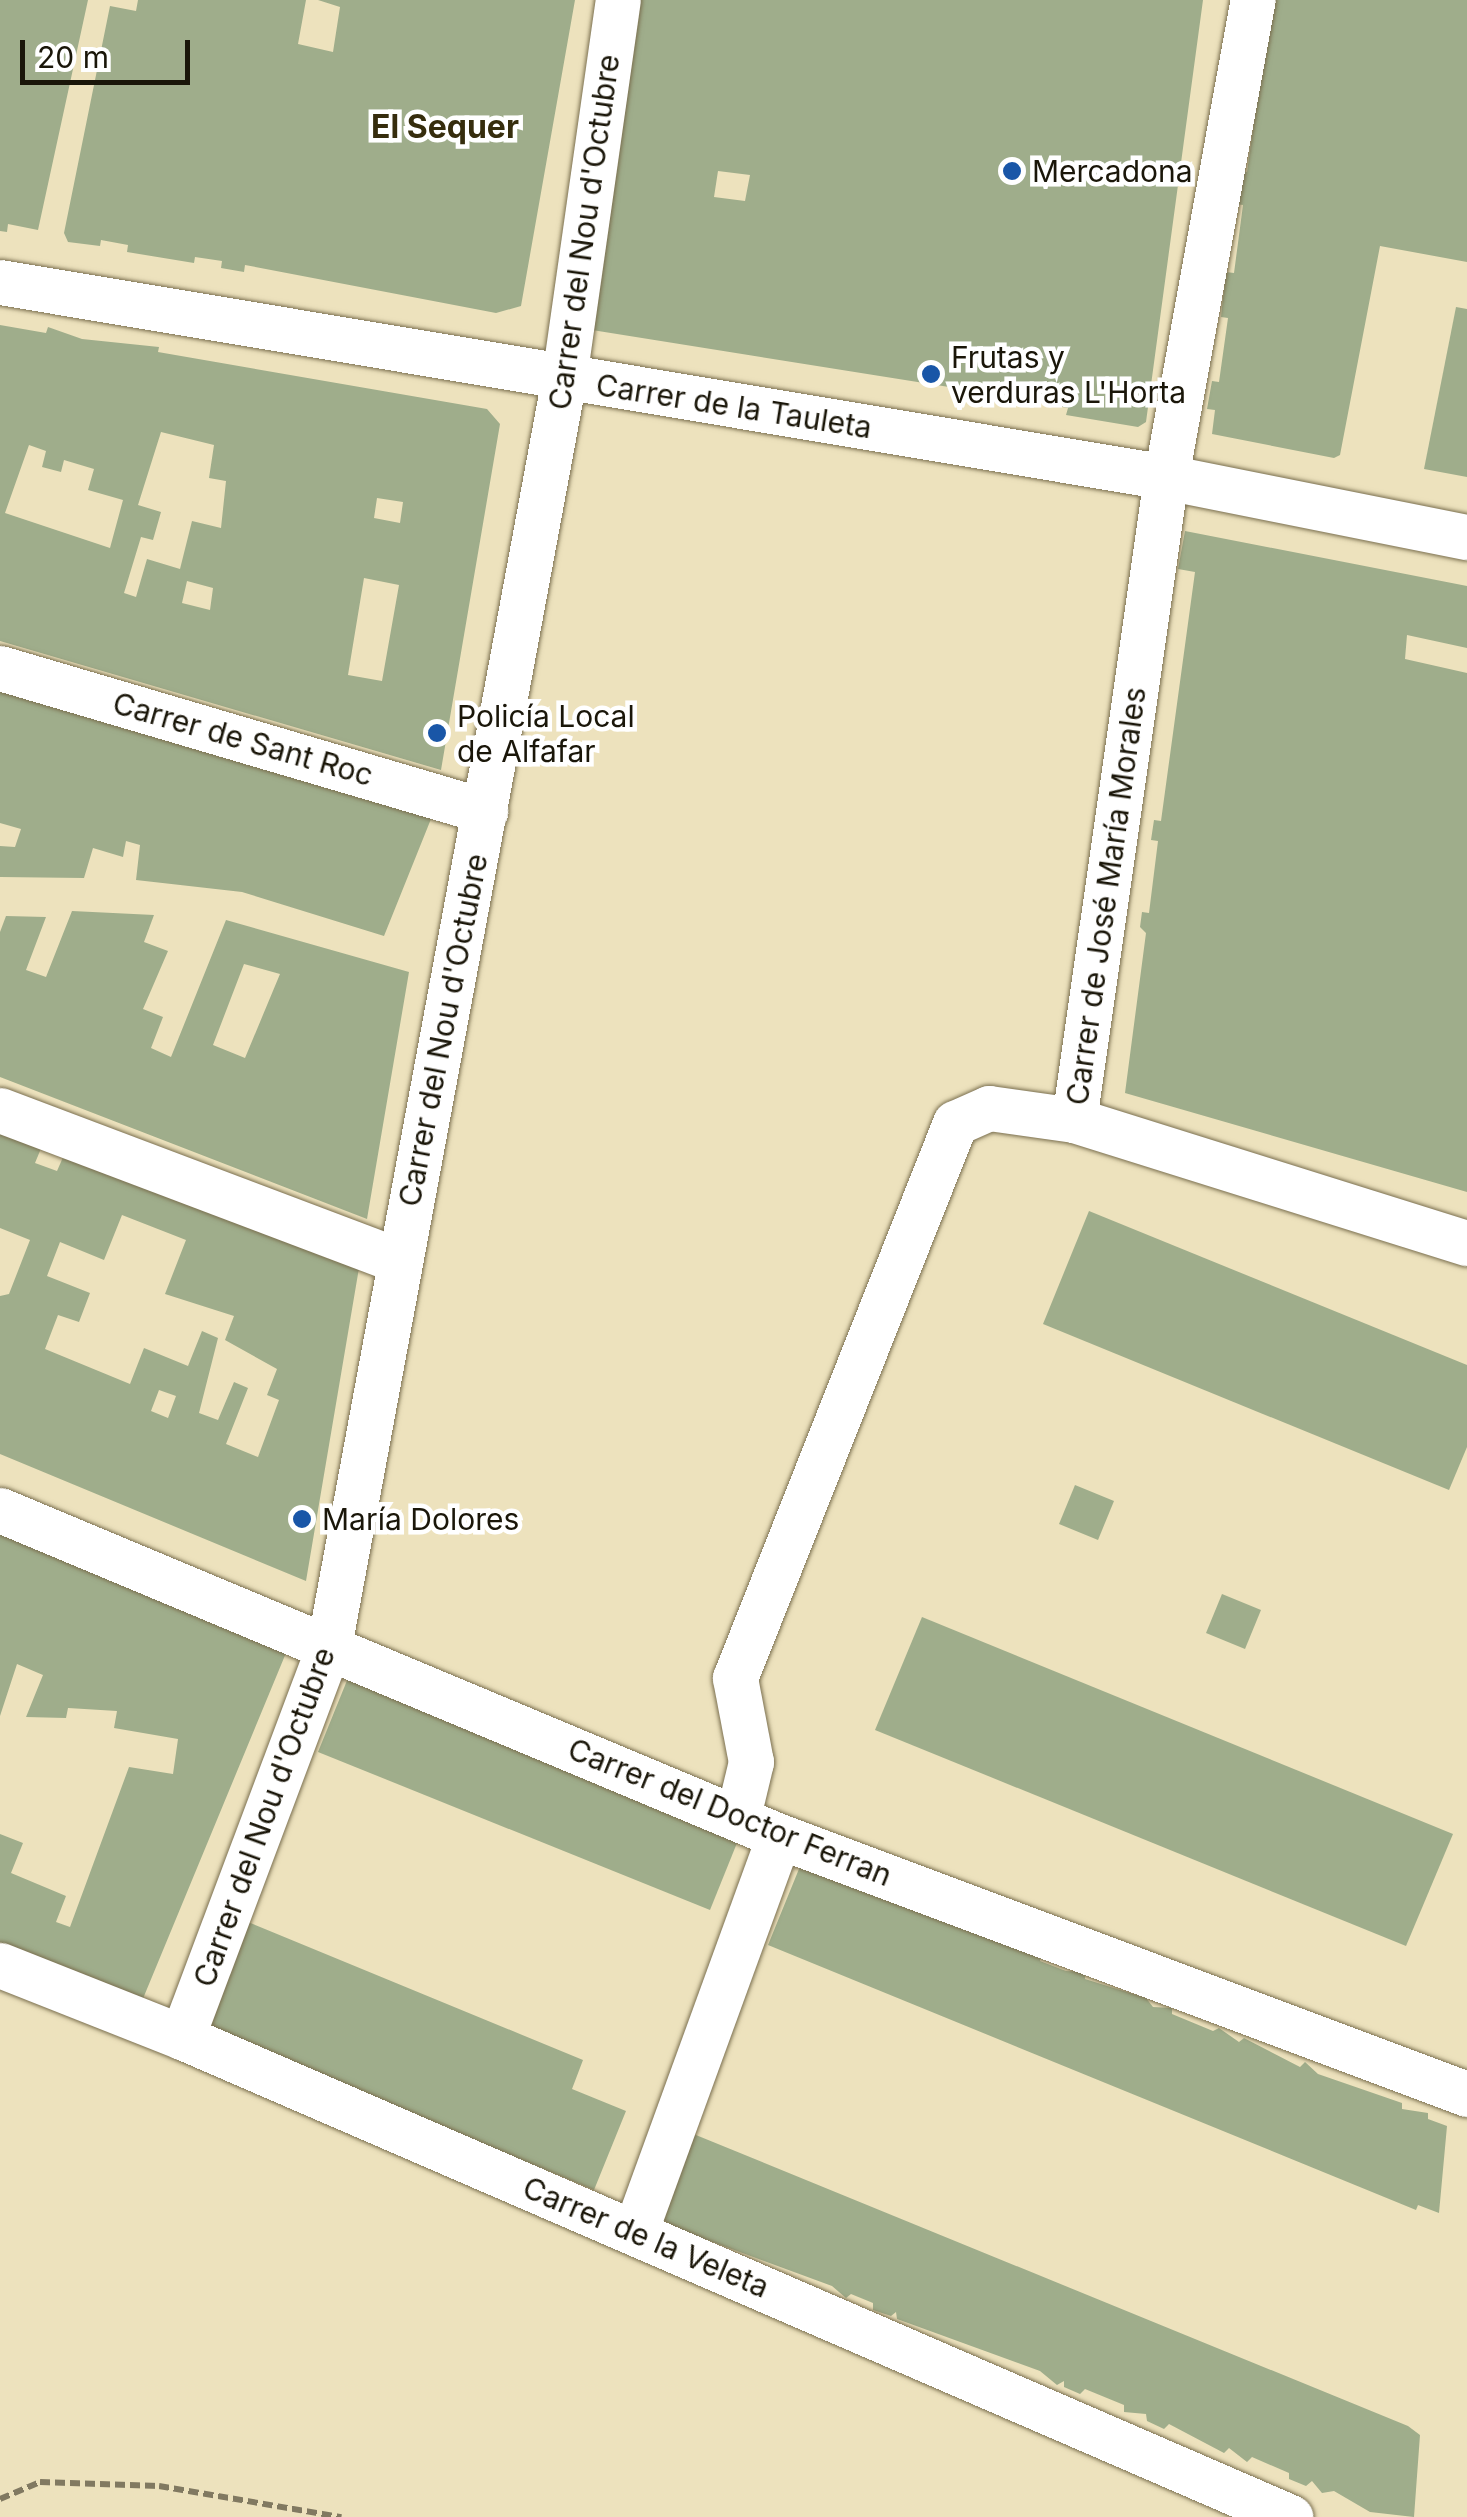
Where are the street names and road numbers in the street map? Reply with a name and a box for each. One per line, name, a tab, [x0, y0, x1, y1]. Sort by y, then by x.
street label: Carrer del Nou d'Octubre	[541, 52, 627, 412]
street label: Carrer de la Tauleta	[594, 366, 874, 446]
street label: Carrer de Sant Roc	[109, 685, 377, 793]
street label: Carrer de José María Morales	[1059, 685, 1153, 1107]
street label: Carrer del Nou d'Octubre	[391, 851, 495, 1209]
street label: Carrer del Nou d'Octubre	[186, 1642, 342, 1992]
street label: Carrer del Doctor Ferran	[563, 1731, 897, 1893]
street label: Carrer de la Veleta	[518, 2169, 774, 2305]

